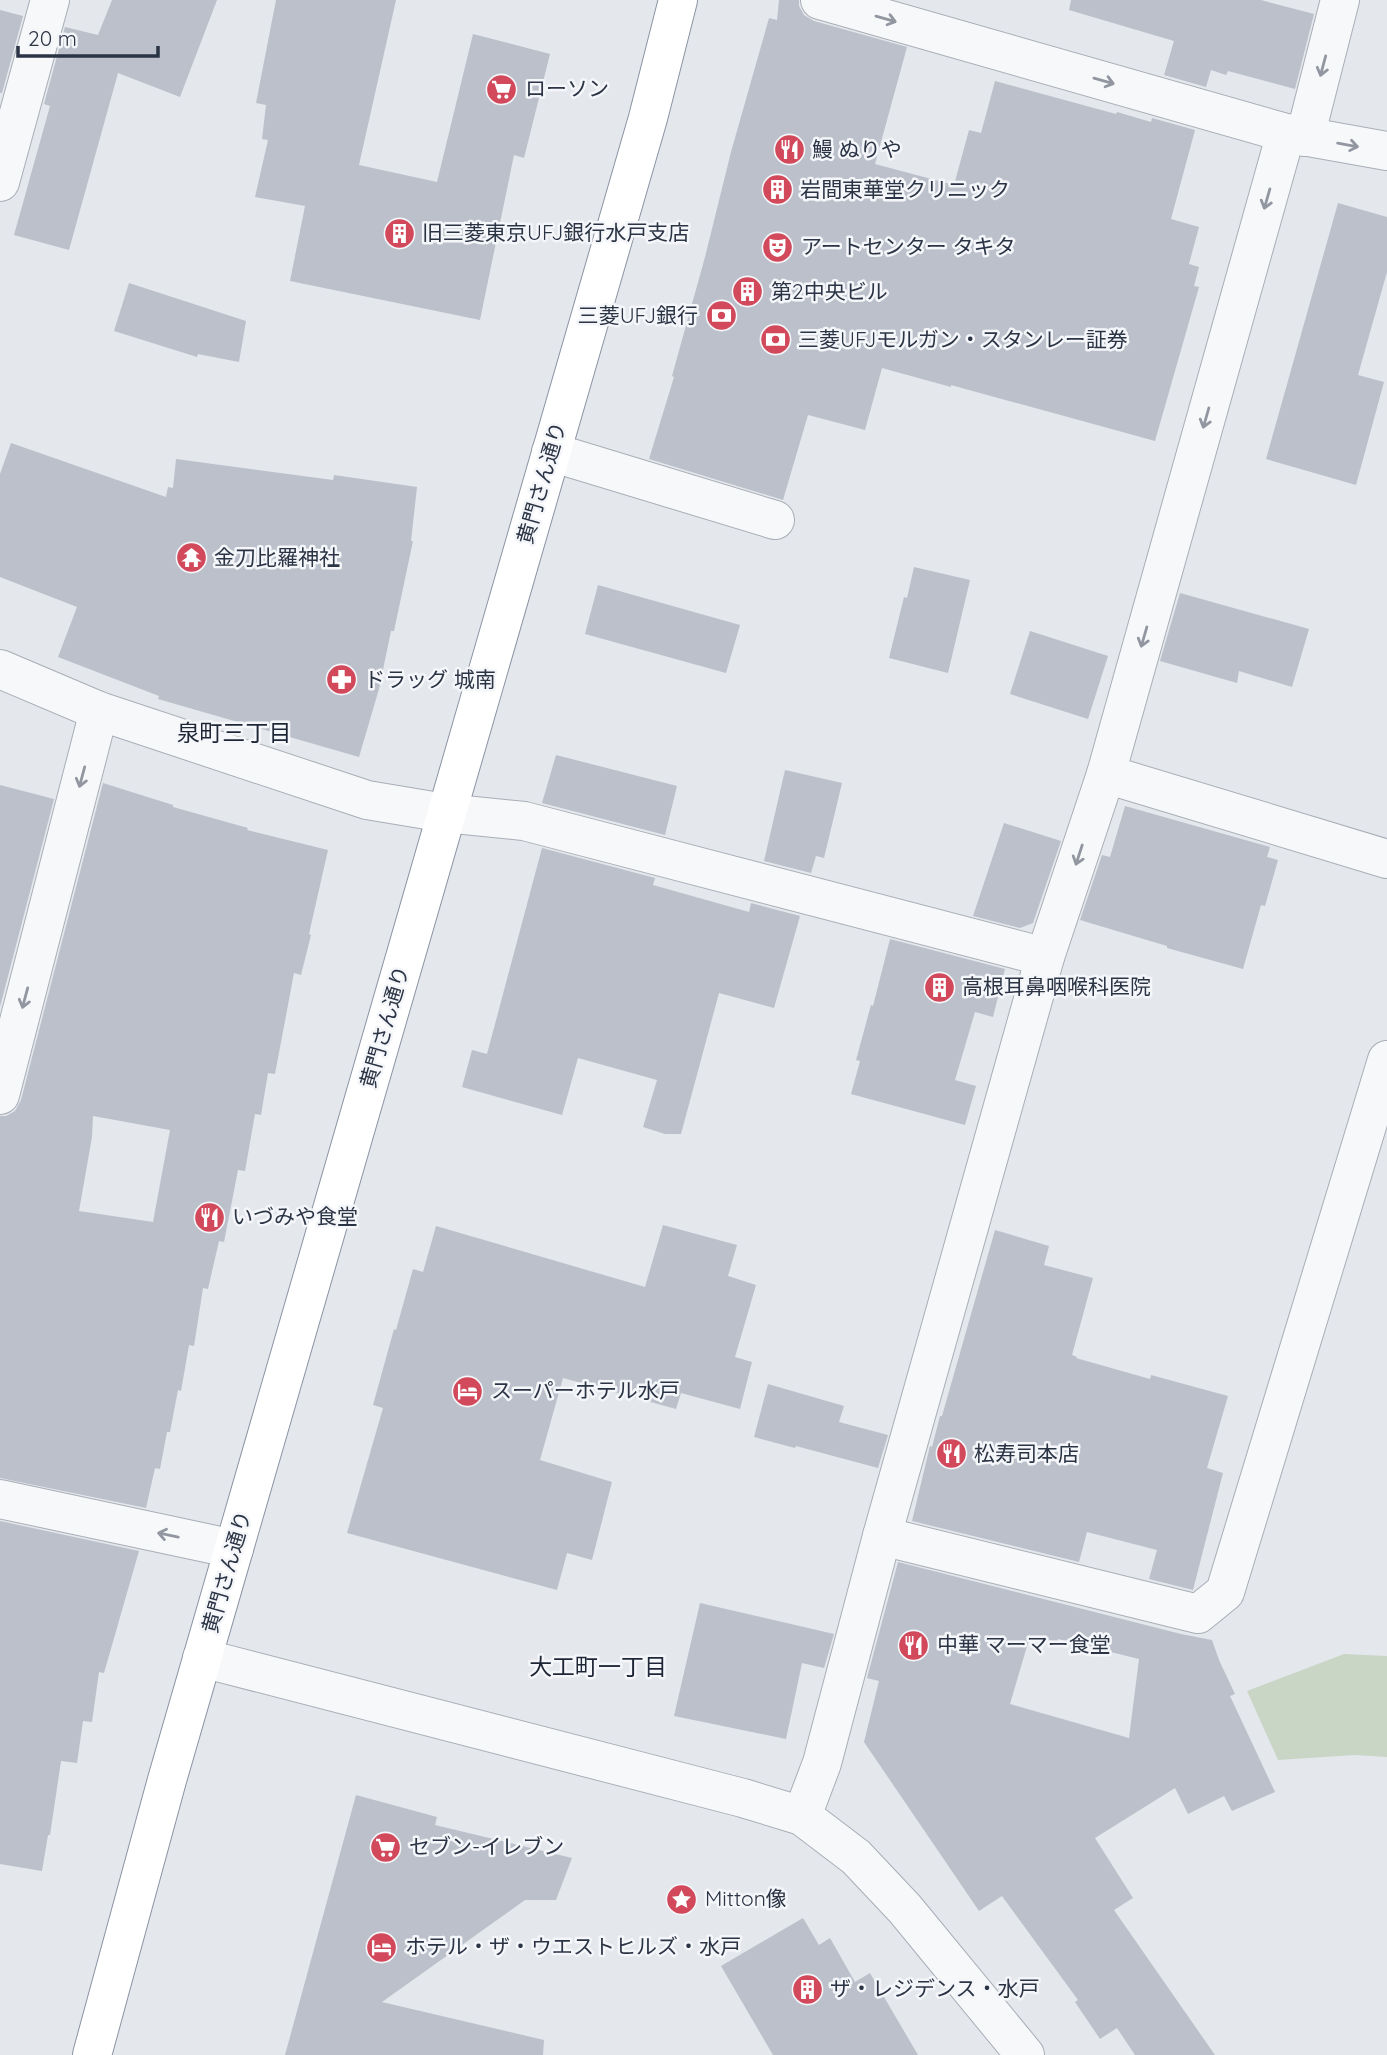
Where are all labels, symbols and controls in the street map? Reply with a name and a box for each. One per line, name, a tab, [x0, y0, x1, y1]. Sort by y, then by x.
one-way arrow	[874, 13, 896, 26]
scale bar	[18, 14, 158, 58]
text: 20 m	[28, 25, 77, 51]
one-way arrow	[1316, 54, 1329, 77]
supermarket icon: ローソン	[485, 72, 519, 106]
place label: ローソン	[525, 75, 609, 101]
one-way arrow	[1093, 76, 1115, 89]
restaurant icon: 鰻 ぬりや	[772, 133, 806, 167]
place label: 鰻 ぬりや	[812, 136, 902, 162]
one-way arrow	[1336, 138, 1359, 152]
building icon: 岩間東華堂クリニック	[760, 173, 794, 207]
place label: 岩間東華堂クリニック	[800, 176, 1010, 202]
one-way arrow	[1260, 187, 1273, 210]
building icon: 旧三菱東京UFJ銀行水戸支店	[382, 216, 416, 250]
place label: 旧三菱東京UFJ銀行水戸支店	[422, 219, 689, 245]
theatre icon: アートセンター タキタ	[761, 230, 795, 264]
place label: アートセンター タキタ	[801, 233, 1015, 259]
building icon: 第2中央ビル	[731, 275, 765, 309]
place label: 第2中央ビル	[771, 278, 888, 304]
bank icon: 三菱UFJ銀行	[704, 299, 738, 333]
place label: 三菱UFJ銀行	[578, 302, 698, 328]
bank icon: 三菱UFJモルガン・スタンレー証券	[758, 323, 792, 357]
place label: 三菱UFJモルガン・スタンレー証券	[798, 326, 1128, 352]
one-way arrow	[1198, 407, 1211, 429]
street label: 黄門さん通り	[511, 419, 571, 547]
temple icon: 金刀比羅神社	[174, 541, 208, 575]
place label: 金刀比羅神社	[214, 544, 340, 570]
one-way arrow	[1137, 625, 1150, 648]
pharmacy icon: ドラッグ 城南	[324, 663, 358, 697]
place label: ドラッグ 城南	[364, 666, 496, 692]
district label: 泉町三丁目	[177, 718, 292, 747]
one-way arrow	[75, 766, 88, 788]
one-way arrow	[1072, 844, 1085, 866]
street label: 黄門さん通り	[354, 963, 414, 1091]
building icon: 高根耳鼻咽喉科医院	[922, 970, 956, 1004]
place label: 高根耳鼻咽喉科医院	[962, 973, 1151, 999]
one-way arrow	[18, 986, 31, 1009]
restaurant icon: いづみや食堂	[192, 1200, 226, 1234]
place label: いづみや食堂	[232, 1203, 358, 1229]
hotel icon: スーパーホテル水戸	[451, 1374, 485, 1408]
place label: スーパーホテル水戸	[491, 1377, 680, 1403]
restaurant icon: 松寿司本店	[934, 1437, 968, 1471]
place label: 松寿司本店	[974, 1440, 1079, 1466]
street label: 黄門さん通り	[196, 1508, 256, 1636]
one-way arrow	[157, 1528, 180, 1541]
restaurant icon: 中華 マーマー食堂	[897, 1628, 931, 1662]
place label: 中華 マーマー食堂	[937, 1631, 1111, 1657]
district label: 大工町一丁目	[529, 1652, 667, 1681]
supermarket icon: セブン-イレブン	[369, 1830, 403, 1864]
place label: セブン-イレブン	[409, 1833, 564, 1859]
place icon: Mitton像	[665, 1882, 699, 1916]
place label: Mitton像	[705, 1885, 787, 1911]
hotel icon: ホテル・ザ・ウエストヒルズ・水戸	[365, 1930, 399, 1964]
place label: ホテル・ザ・ウエストヒルズ・水戸	[405, 1933, 741, 1959]
building icon: ザ・レジデンス・水戸	[790, 1972, 824, 2006]
place label: ザ・レジデンス・水戸	[830, 1975, 1040, 2001]

